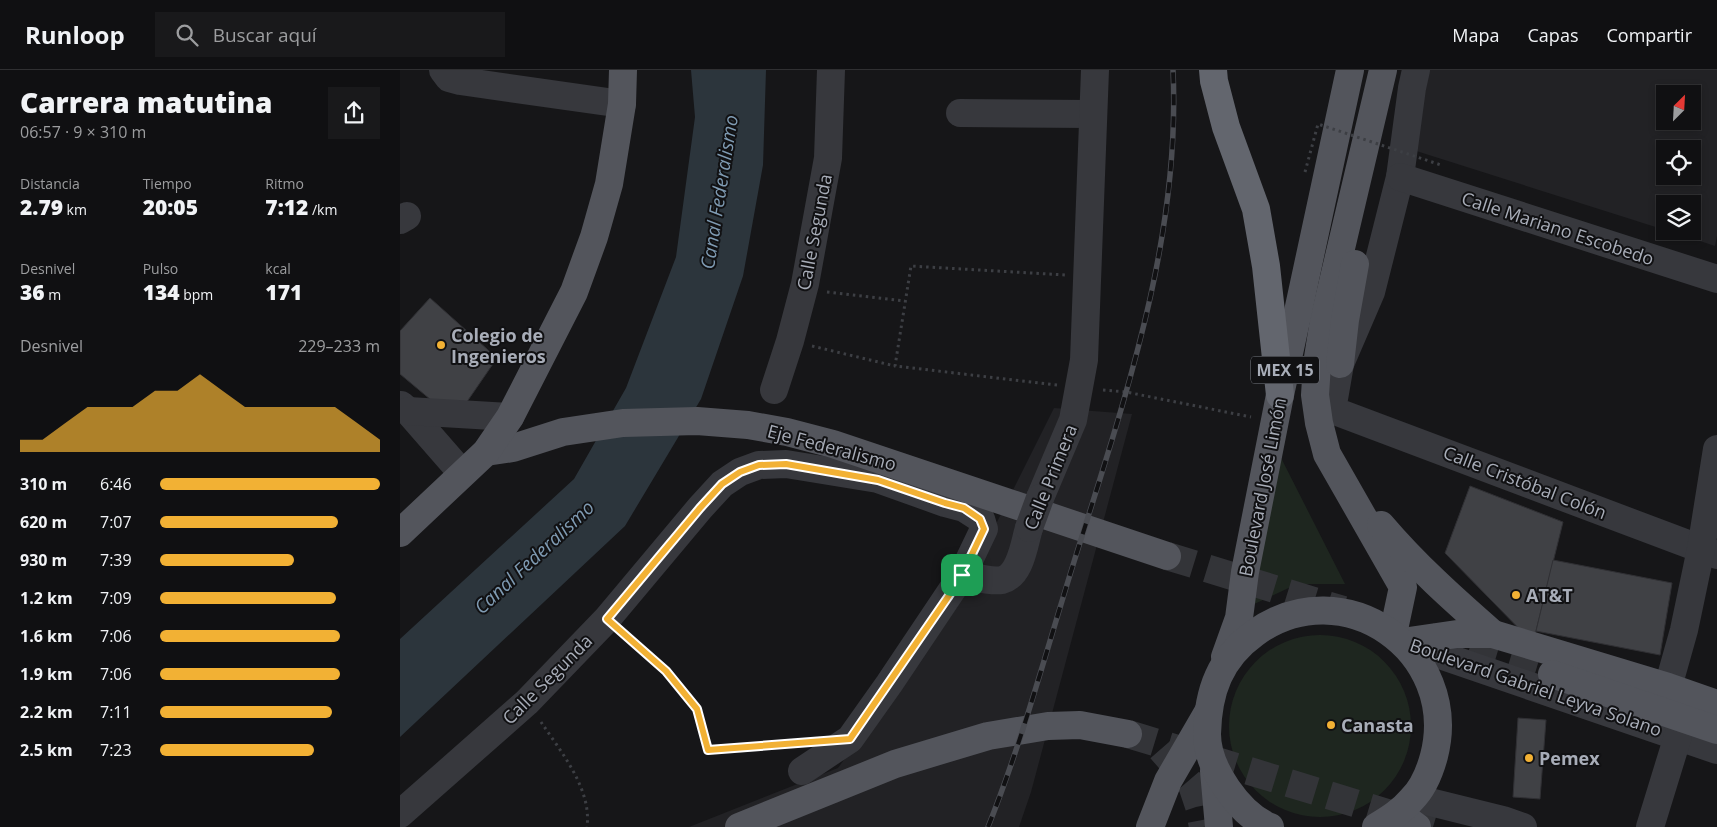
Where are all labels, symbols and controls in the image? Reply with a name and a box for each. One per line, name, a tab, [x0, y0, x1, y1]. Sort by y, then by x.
search box	[155, 12, 505, 57]
text: Runloop	[25, 18, 125, 51]
icon: search	[173, 21, 201, 49]
text: Buscar aquí	[213, 22, 317, 48]
text: Mapa	[1452, 23, 1500, 47]
text: Capas	[1528, 23, 1578, 47]
text: Compartir	[1606, 23, 1692, 47]
text: Carrera matutina	[20, 83, 272, 121]
north arrow	[1656, 85, 1701, 130]
map controls	[1656, 85, 1701, 240]
button: share	[328, 87, 380, 139]
water label: Canal Federalismo	[694, 113, 744, 271]
text: 06:57 · 9 × 310 m	[20, 121, 146, 143]
button: locate	[1656, 140, 1701, 185]
street label: Calle Segunda	[791, 172, 837, 292]
text: Distancia	[20, 174, 80, 193]
text: Tiempo	[143, 174, 192, 193]
text: Ritmo	[265, 174, 304, 193]
street label: Calle Mariano Escobedo	[1459, 186, 1657, 270]
text: 2.79	[20, 193, 63, 221]
text: 20:05	[143, 193, 198, 221]
text: 7:12	[265, 193, 308, 221]
button: layers	[1656, 195, 1701, 240]
text: km	[63, 200, 87, 219]
text: /km	[308, 200, 337, 219]
text: Desnivel	[20, 259, 75, 278]
text: Pulso	[143, 259, 178, 278]
text: kcal	[265, 259, 291, 278]
text: 36	[20, 278, 45, 306]
text: 134	[143, 278, 180, 306]
text: 171	[265, 278, 302, 306]
text: m	[45, 285, 61, 304]
text: bpm	[180, 285, 213, 304]
place label: Colegio de Ingenieros	[451, 323, 546, 368]
text: Desnivel	[20, 335, 83, 357]
text: 229–233 m	[298, 335, 380, 357]
marker: Colegio de Ingenieros	[435, 339, 447, 351]
road number: MEX 15	[1251, 356, 1319, 384]
street label: Boulevard José Limón	[1233, 396, 1291, 578]
street label: Eje Federalismo	[765, 418, 899, 476]
street label: Calle Primera	[1018, 421, 1082, 533]
street label: Calle Cristóbal Colón	[1440, 440, 1610, 524]
text: 310 m	[20, 473, 67, 495]
text: 6:46	[100, 473, 132, 495]
water label: Canal Federalismo	[468, 494, 600, 620]
text: 620 m	[20, 511, 67, 533]
text: 7:07	[100, 511, 132, 533]
text: 930 m	[20, 549, 67, 571]
text: 7:39	[100, 549, 132, 571]
pin	[941, 554, 983, 596]
icon: arrive	[948, 561, 976, 589]
place label: AT&T	[1526, 583, 1573, 607]
text: 1.2 km	[20, 587, 73, 609]
text: 7:09	[100, 587, 132, 609]
marker: AT&T	[1510, 589, 1522, 601]
text: 1.6 km	[20, 625, 73, 647]
text: 7:06	[100, 625, 132, 647]
street label: Calle Segunda	[497, 629, 597, 729]
street label: Boulevard Gabriel Leyva Solano	[1407, 633, 1665, 741]
text: 1.9 km	[20, 663, 73, 685]
text: 7:06	[100, 663, 132, 685]
text: 2.2 km	[20, 701, 73, 723]
text: 7:11	[100, 701, 132, 723]
place label: Canasta	[1341, 713, 1414, 737]
marker: Canasta	[1325, 719, 1337, 731]
text: 2.5 km	[20, 739, 73, 761]
text: 7:23	[100, 739, 132, 761]
place label: Pemex	[1539, 746, 1600, 770]
marker: Pemex	[1523, 752, 1535, 764]

